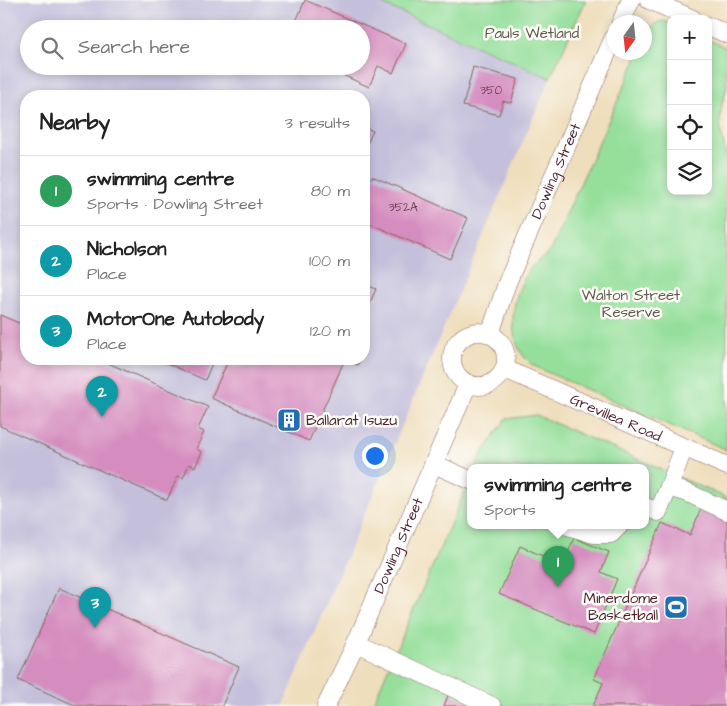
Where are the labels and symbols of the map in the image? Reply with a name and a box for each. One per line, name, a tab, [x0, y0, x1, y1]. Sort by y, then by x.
north arrow	[607, 15, 652, 60]
park label: Pauls Wetland	[485, 23, 579, 44]
house number: 350	[480, 82, 503, 99]
street label: Dowling Street	[526, 120, 586, 222]
house number: 352A	[388, 199, 418, 216]
park label: Walton Street Reserve	[582, 285, 680, 323]
pin: 2	[86, 376, 118, 417]
street label: Grevillea Road	[567, 389, 665, 447]
building icon: Ballarat Isuzu	[276, 407, 302, 433]
place label: Ballarat Isuzu	[306, 410, 397, 431]
your location	[362, 443, 388, 469]
street label: Dowling Street	[369, 494, 429, 597]
pin: 1	[542, 546, 574, 587]
pin: 3	[79, 587, 111, 628]
place label: Minerdome Basketball	[584, 588, 658, 626]
sports icon: Minerdome Basketball	[663, 594, 689, 620]

